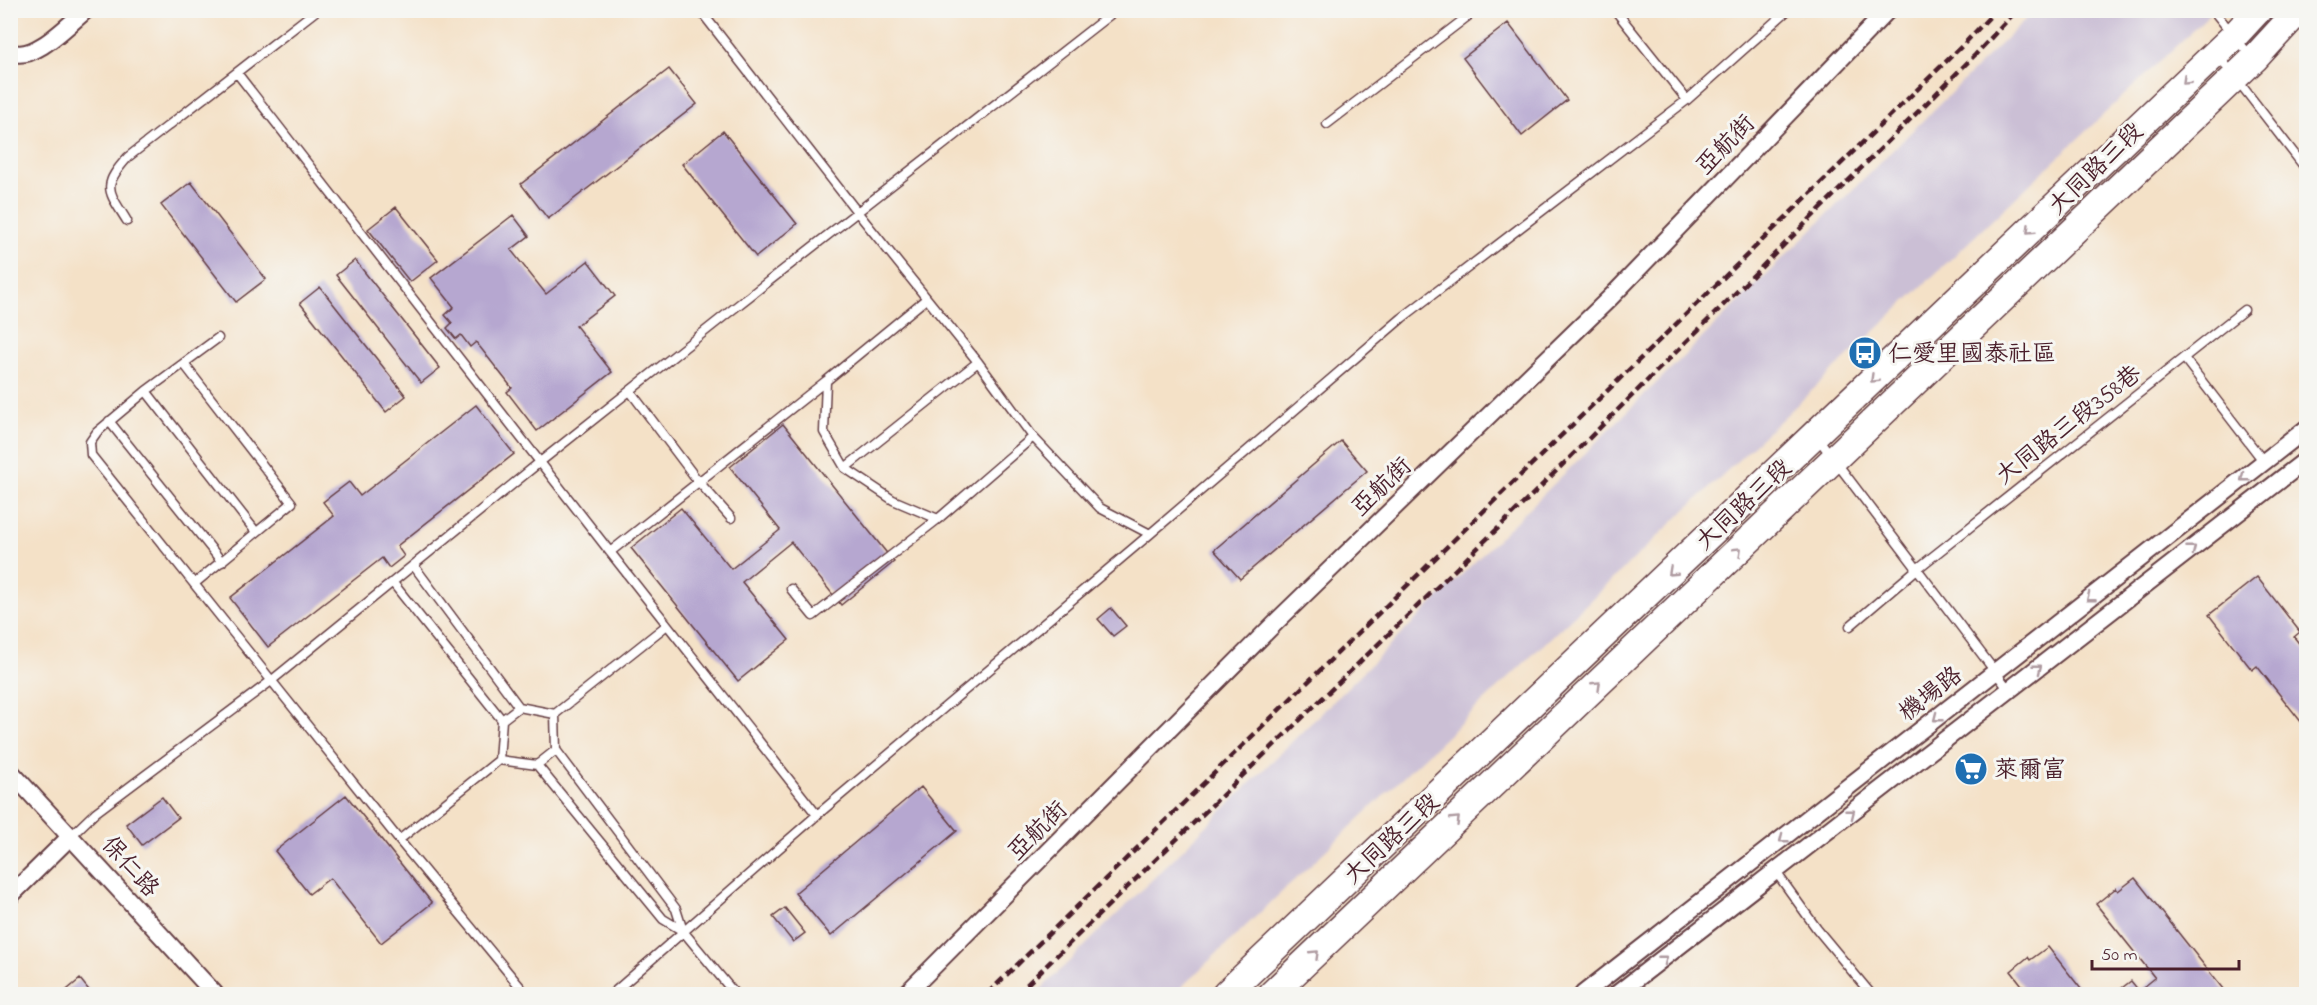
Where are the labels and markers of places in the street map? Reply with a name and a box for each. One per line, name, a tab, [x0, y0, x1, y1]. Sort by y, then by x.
bus stop icon: 仁愛里國泰社區	[1847, 335, 1883, 371]
place label: 仁愛里國泰社區	[1888, 338, 2056, 373]
supermarket icon: 萊爾富	[1953, 751, 1989, 787]
place label: 萊爾富	[1994, 754, 2066, 789]

